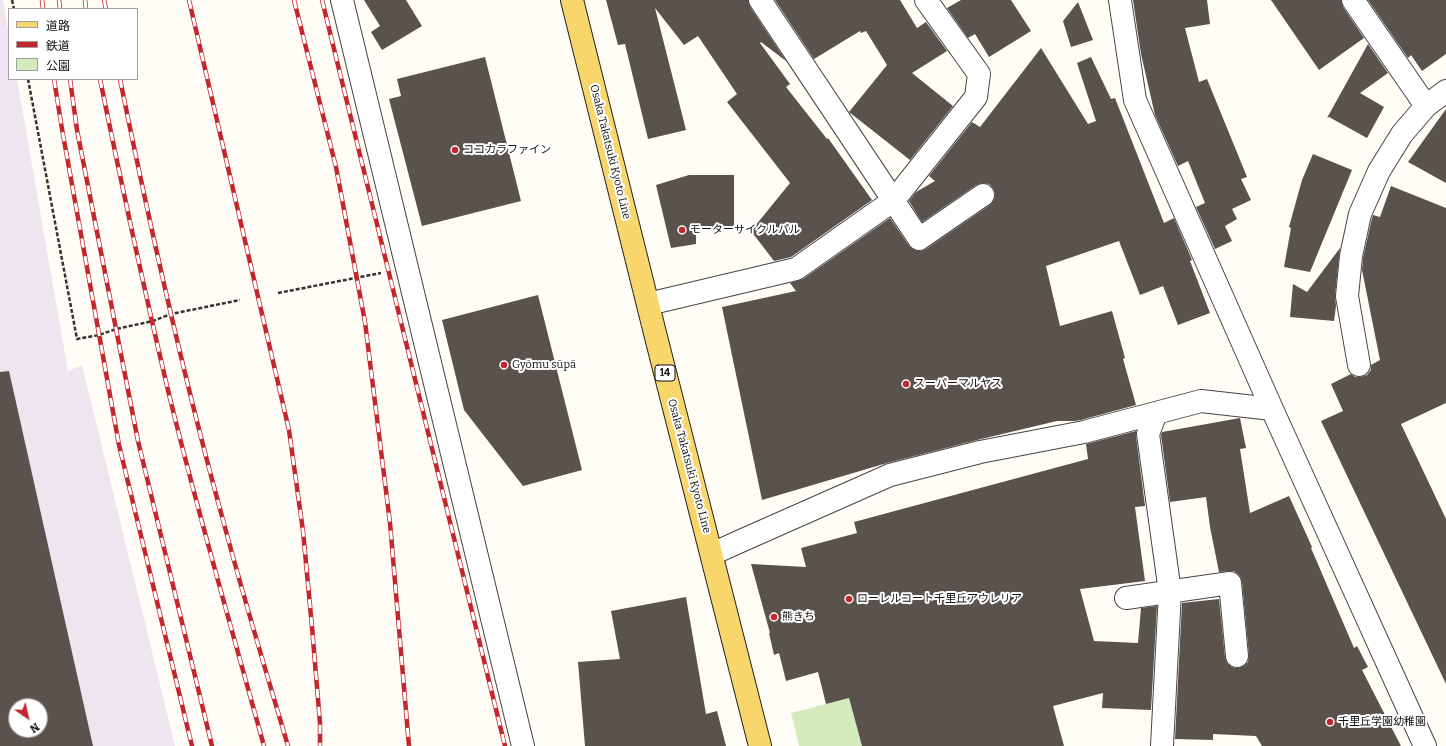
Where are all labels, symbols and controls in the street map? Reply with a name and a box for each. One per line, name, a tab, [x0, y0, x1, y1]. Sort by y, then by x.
legend	[8, 8, 138, 80]
text: 道路	[46, 19, 70, 33]
text: 鉄道	[46, 39, 70, 53]
text: 公園	[46, 59, 70, 73]
street label: Osaka Takatsuki Kyoto Line	[587, 83, 633, 221]
place label: ココカラファイン	[463, 143, 551, 157]
marker: ココカラファイン	[450, 145, 460, 155]
place label: モーターサイクルパル	[690, 223, 800, 237]
marker: モーターサイクルパル	[677, 225, 687, 235]
place label: Gyōmu sūpā	[512, 358, 576, 372]
marker: Gyōmu sūpā	[499, 360, 509, 370]
road number: 14	[655, 365, 675, 381]
place label: スーパーマルヤス	[914, 377, 1002, 391]
marker: スーパーマルヤス	[901, 379, 911, 389]
street label: Osaka Takatsuki Kyoto Line	[665, 397, 713, 535]
place label: ローレルコート千里丘アウレリア	[857, 592, 1022, 606]
marker: ローレルコート千里丘アウレリア	[844, 594, 854, 604]
place label: 熊きち	[782, 610, 815, 624]
marker: 熊きち	[769, 612, 779, 622]
north arrow	[8, 698, 48, 738]
place label: 千里丘学園幼稚園	[1338, 715, 1426, 729]
marker: 千里丘学園幼稚園	[1325, 717, 1335, 727]
text: N	[27, 720, 42, 735]

